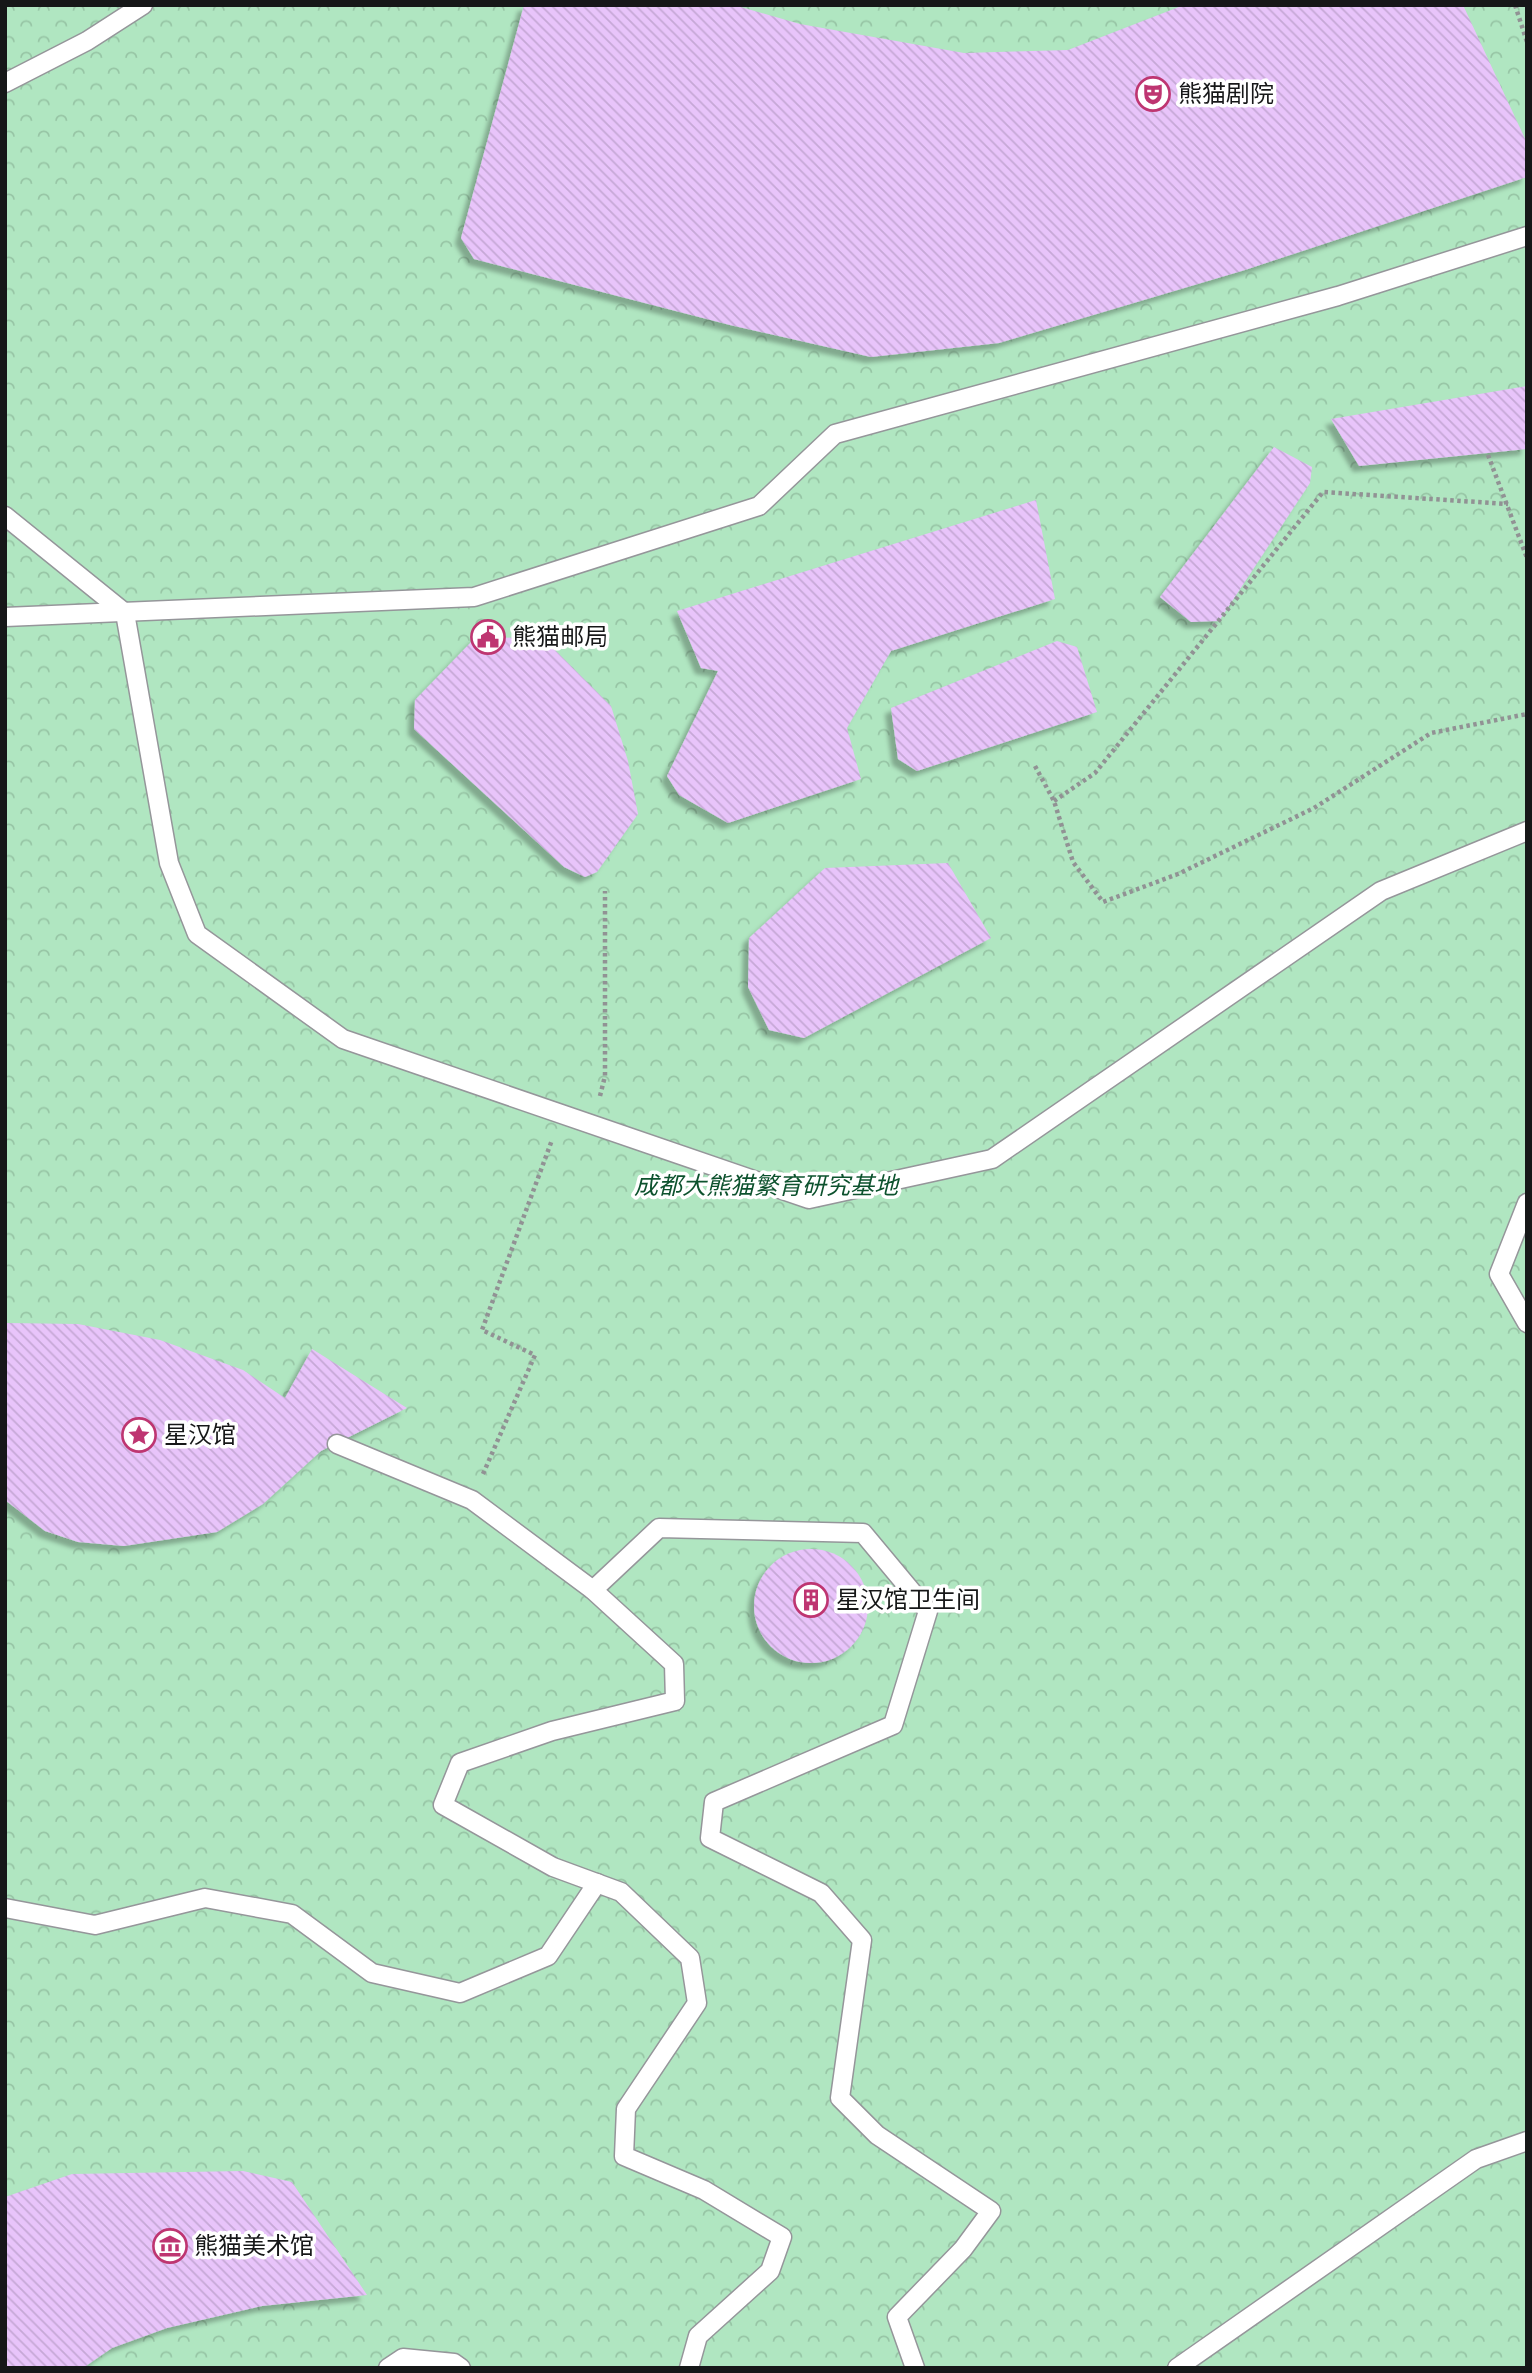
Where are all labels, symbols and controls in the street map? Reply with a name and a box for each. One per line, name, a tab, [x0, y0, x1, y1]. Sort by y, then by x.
theatre icon: 熊猫剧院	[1134, 75, 1172, 113]
place label: 熊猫剧院	[1178, 80, 1274, 108]
public building icon: 熊猫邮局	[469, 618, 507, 656]
place label: 熊猫邮局	[512, 623, 608, 651]
park label: 成都大熊猫繁育研究基地	[634, 1172, 901, 1200]
place icon: 星汉馆	[120, 1416, 158, 1454]
place label: 星汉馆	[164, 1421, 236, 1449]
building icon: 星汉馆卫生间	[792, 1581, 830, 1619]
place label: 星汉馆卫生间	[836, 1586, 980, 1614]
museum icon: 熊猫美术馆	[151, 2227, 189, 2265]
place label: 熊猫美术馆	[194, 2232, 314, 2260]

